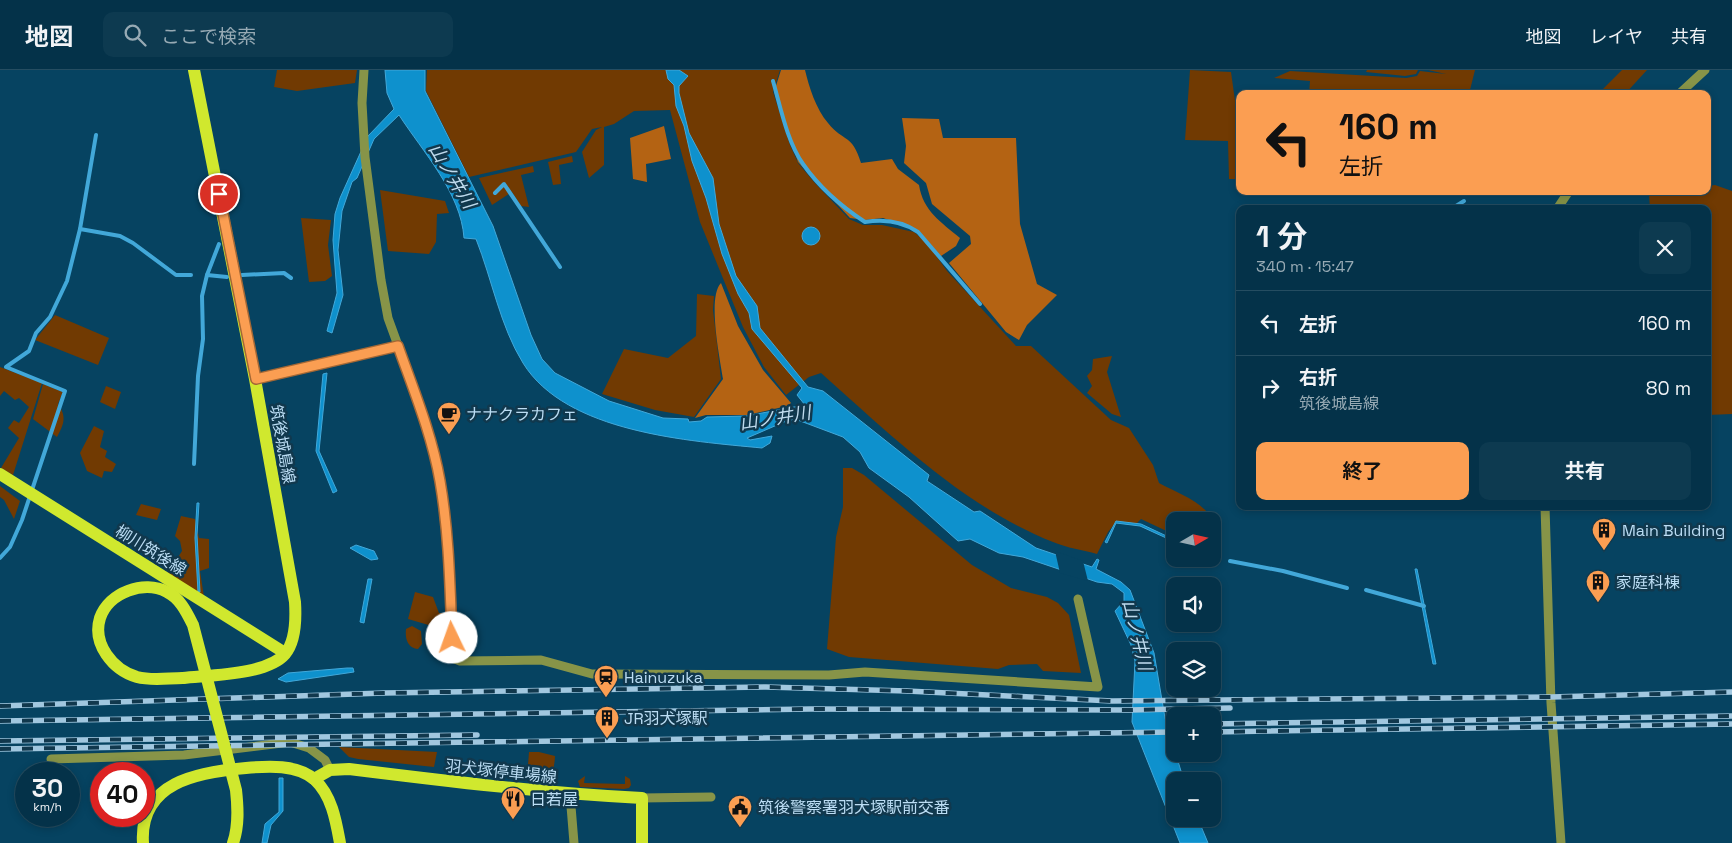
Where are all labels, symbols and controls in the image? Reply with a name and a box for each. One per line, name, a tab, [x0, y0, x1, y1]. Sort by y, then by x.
search box	[103, 12, 453, 57]
text: 地図	[25, 21, 73, 52]
icon: search	[121, 21, 149, 49]
text: ここで検索	[161, 24, 256, 49]
text: 地図	[1526, 25, 1562, 48]
text: レイヤ	[1590, 25, 1643, 48]
text: 共有	[1671, 25, 1707, 48]
text: 160 m	[1339, 105, 1438, 149]
icon: left	[1256, 110, 1321, 175]
water label: 山ノ井川	[424, 139, 482, 214]
text: 左折	[1339, 152, 1383, 180]
pin	[198, 173, 240, 215]
icon: arrive	[205, 180, 233, 208]
text: 1 分	[1256, 217, 1307, 256]
button: close	[1639, 222, 1691, 274]
text: 340 m · 15:47	[1256, 256, 1354, 277]
icon: left	[1256, 309, 1284, 337]
text: 160 m	[1638, 311, 1691, 336]
text: 左折	[1299, 312, 1337, 337]
text: 右折	[1299, 365, 1337, 390]
icon: right	[1256, 374, 1284, 402]
text: 80 m	[1646, 376, 1691, 401]
text: 筑後城島線	[1299, 393, 1379, 414]
water label: 山ノ井川	[738, 400, 814, 434]
cafe icon: ナナクラカフェ	[436, 401, 462, 435]
street label: 筑後城島線	[265, 403, 300, 485]
place label: ナナクラカフェ	[466, 404, 578, 425]
button: 終了	[1256, 442, 1469, 500]
button: 共有	[1479, 442, 1691, 500]
north arrow	[1166, 512, 1221, 568]
map controls	[1166, 512, 1221, 827]
building icon: Main Building	[1591, 517, 1617, 551]
street label: 柳川筑後線	[111, 520, 190, 581]
place label: Main Building	[1622, 520, 1725, 541]
building icon: 家庭科棟	[1585, 569, 1611, 603]
place label: 家庭科棟	[1616, 572, 1680, 593]
button: sound	[1166, 577, 1221, 632]
water label: 山ノ井川	[1118, 597, 1158, 675]
position arrow	[425, 611, 477, 663]
button: layers	[1166, 642, 1221, 697]
station icon: Hainuzuka	[593, 664, 619, 698]
place label: Hainuzuka	[624, 667, 703, 688]
building icon: JR羽犬塚駅	[594, 705, 620, 739]
button: +	[1166, 707, 1221, 762]
place label: JR羽犬塚駅	[624, 708, 708, 729]
street label: 羽犬塚停車場線	[444, 755, 558, 788]
speed limit sign: 40	[90, 762, 155, 827]
text: 30	[32, 772, 63, 804]
button: −	[1166, 772, 1221, 827]
restaurant icon: 日若屋	[500, 786, 526, 820]
place label: 日若屋	[530, 789, 578, 810]
public building icon: 筑後警察署羽犬塚駅前交番	[727, 794, 753, 828]
place label: 筑後警察署羽犬塚駅前交番	[758, 797, 950, 818]
text: km/h	[33, 799, 62, 815]

